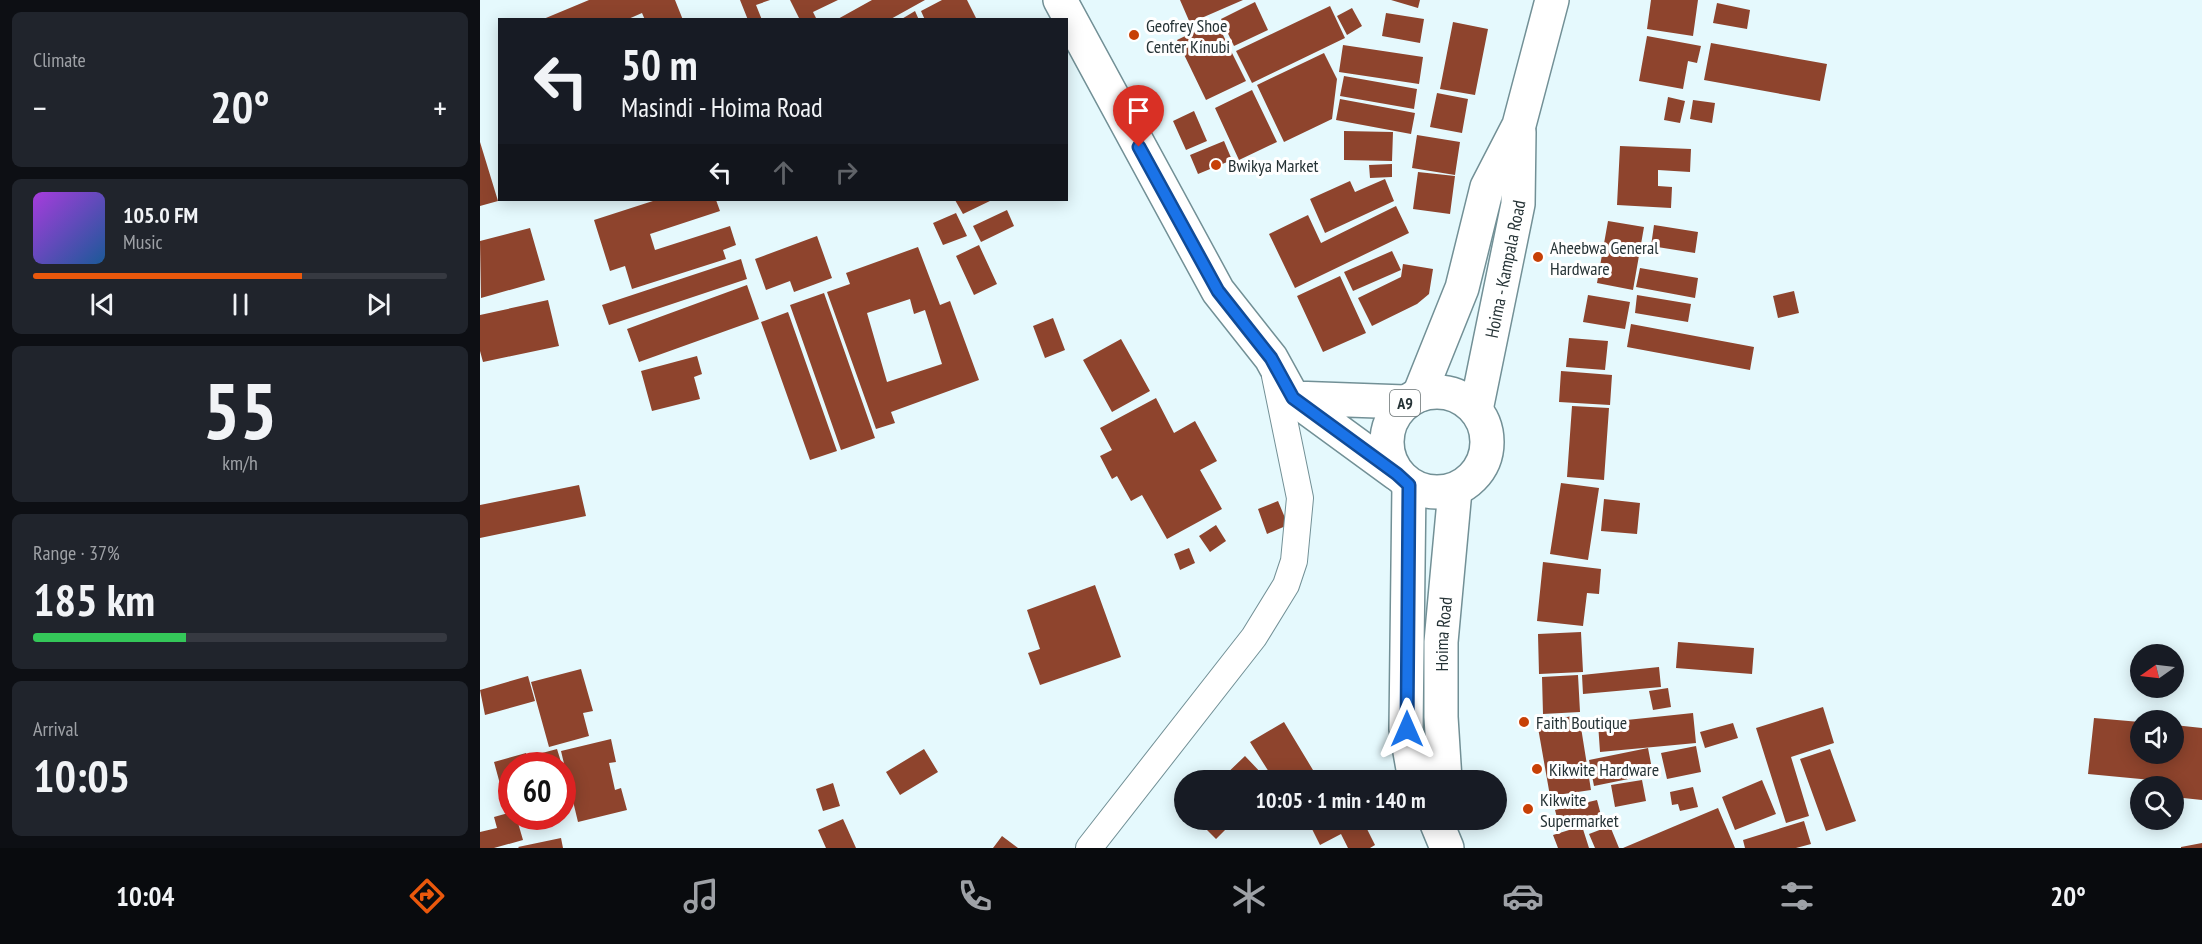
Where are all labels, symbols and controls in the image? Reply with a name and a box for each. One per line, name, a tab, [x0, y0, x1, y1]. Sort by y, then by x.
place label: Geofrey Shoe Center Kinubi	[1146, 14, 1230, 58]
marker: Geofrey Shoe Center Kinubi	[1127, 28, 1141, 42]
text: 50 m	[621, 37, 698, 92]
icon: left	[522, 42, 600, 120]
text: Climate	[33, 47, 86, 73]
text: 20°	[210, 77, 270, 135]
pin	[1113, 85, 1164, 147]
text: −	[33, 86, 47, 129]
text: +	[433, 86, 447, 129]
text: Masindi - Hoima Road	[621, 90, 823, 124]
icon: arrive	[1122, 94, 1155, 127]
place label: Bwikya Market	[1228, 154, 1319, 177]
icon: left	[704, 156, 737, 189]
icon: ahead	[767, 156, 800, 189]
icon: right	[830, 156, 863, 189]
marker: Bwikya Market	[1209, 158, 1223, 172]
street label: Hoima - Kampala Road	[1479, 198, 1530, 340]
text: 105.0 FM	[123, 201, 198, 229]
text: Music	[123, 229, 163, 255]
place label: Aheebwa General Hardware	[1550, 236, 1659, 280]
marker: Aheebwa General Hardware	[1531, 250, 1545, 264]
icon: previous	[86, 288, 119, 321]
icon: pause	[224, 288, 257, 321]
icon: next	[362, 288, 395, 321]
text: 55	[203, 360, 277, 461]
road number: A9	[1390, 390, 1420, 416]
text: km/h	[222, 450, 258, 476]
text: Range · 37%	[33, 540, 120, 566]
text: 185 km	[33, 570, 155, 628]
street label: Hoima Road	[1430, 596, 1457, 672]
north arrow	[2130, 644, 2184, 698]
map controls	[2130, 644, 2184, 830]
position arrow	[1375, 697, 1439, 761]
button: sound	[2130, 710, 2184, 764]
place label: Faith Boutique	[1536, 711, 1627, 734]
marker: Faith Boutique	[1517, 715, 1531, 729]
text: Arrival	[33, 716, 78, 742]
text: 10:05	[33, 746, 130, 804]
speed limit sign: 60	[498, 752, 576, 830]
place label: Kikwite Hardware	[1549, 758, 1659, 781]
marker: Kikwite Hardware	[1530, 762, 1544, 776]
button: search	[2130, 776, 2184, 830]
text: 10:05 · 1 min · 140 m	[1255, 786, 1426, 814]
place label: Kikwite Supermarket	[1540, 788, 1619, 832]
marker: Kikwite Supermarket	[1521, 802, 1535, 816]
icon: directions	[406, 875, 448, 917]
icon: music	[680, 875, 722, 917]
icon: phone	[954, 875, 996, 917]
icon: climate	[1228, 875, 1270, 917]
icon: car	[1502, 875, 1544, 917]
icon: filters	[1776, 875, 1818, 917]
text: 10:04	[116, 879, 174, 913]
text: 20°	[2050, 879, 2086, 913]

